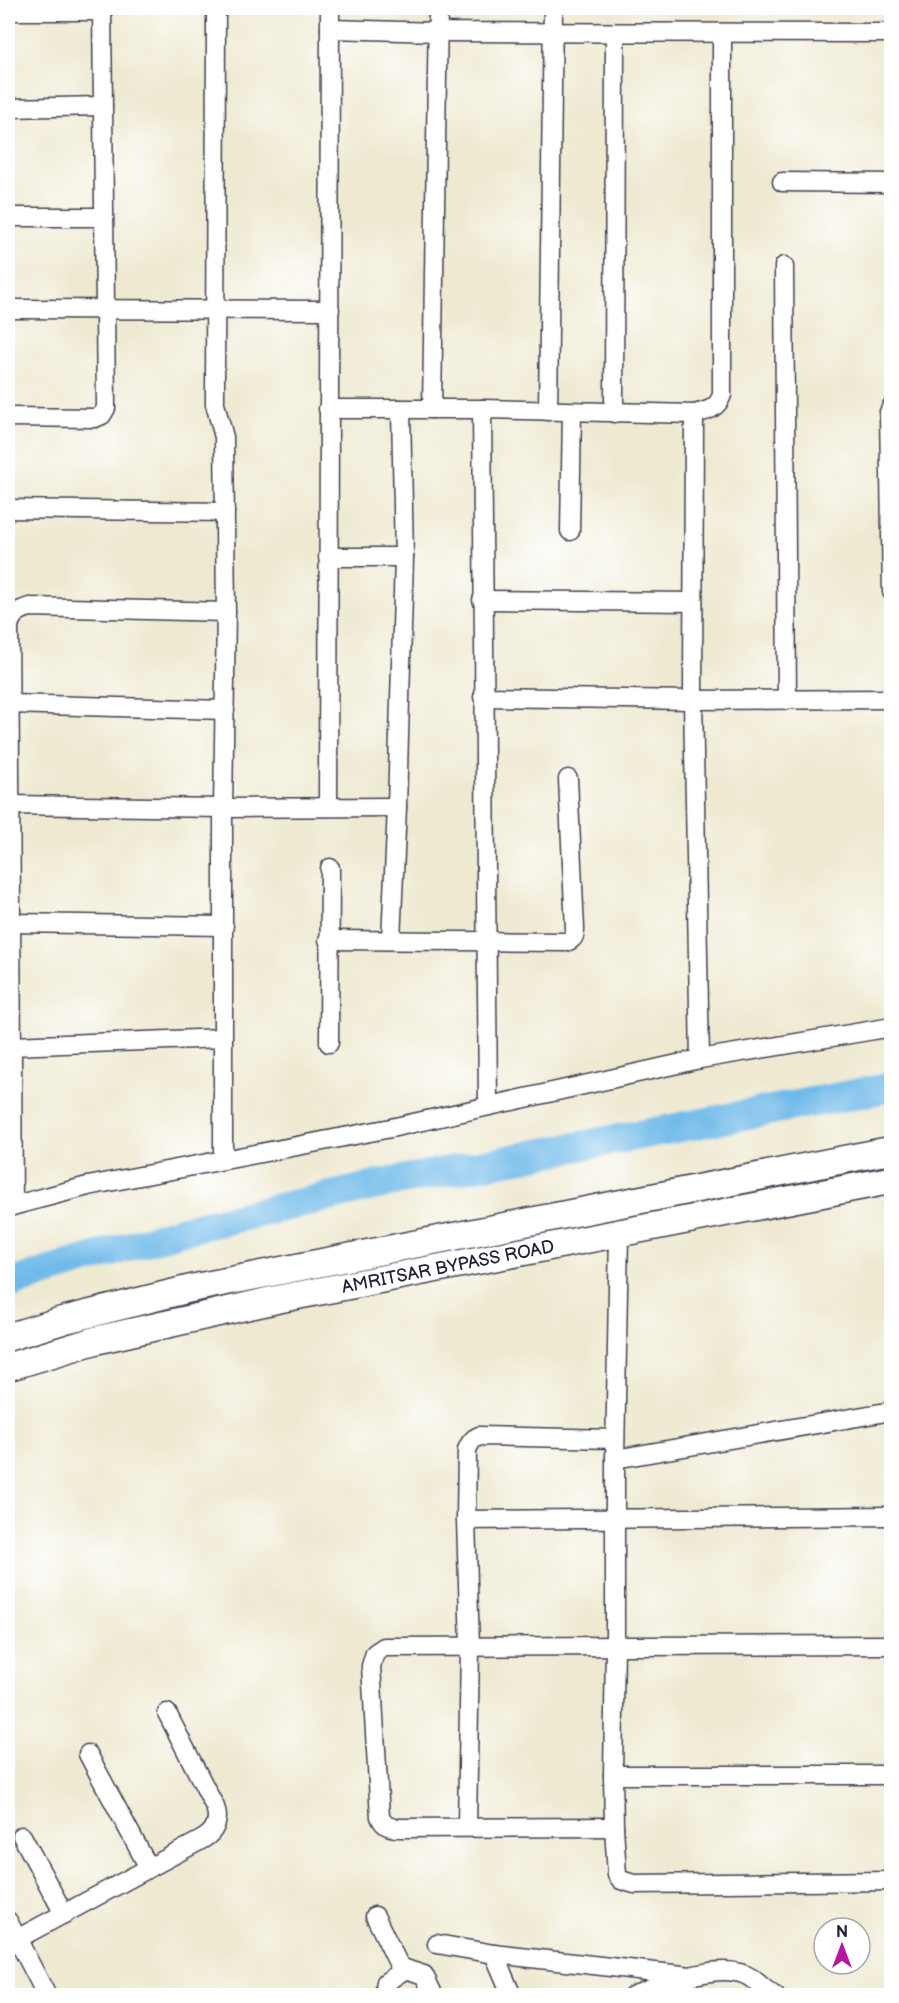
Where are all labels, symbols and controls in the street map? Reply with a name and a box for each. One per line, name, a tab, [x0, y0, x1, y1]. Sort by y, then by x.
street label: AMRITSAR BYPASS ROAD	[340, 1236, 556, 1298]
north arrow	[812, 1916, 872, 1976]
text: N	[836, 1923, 848, 1942]

